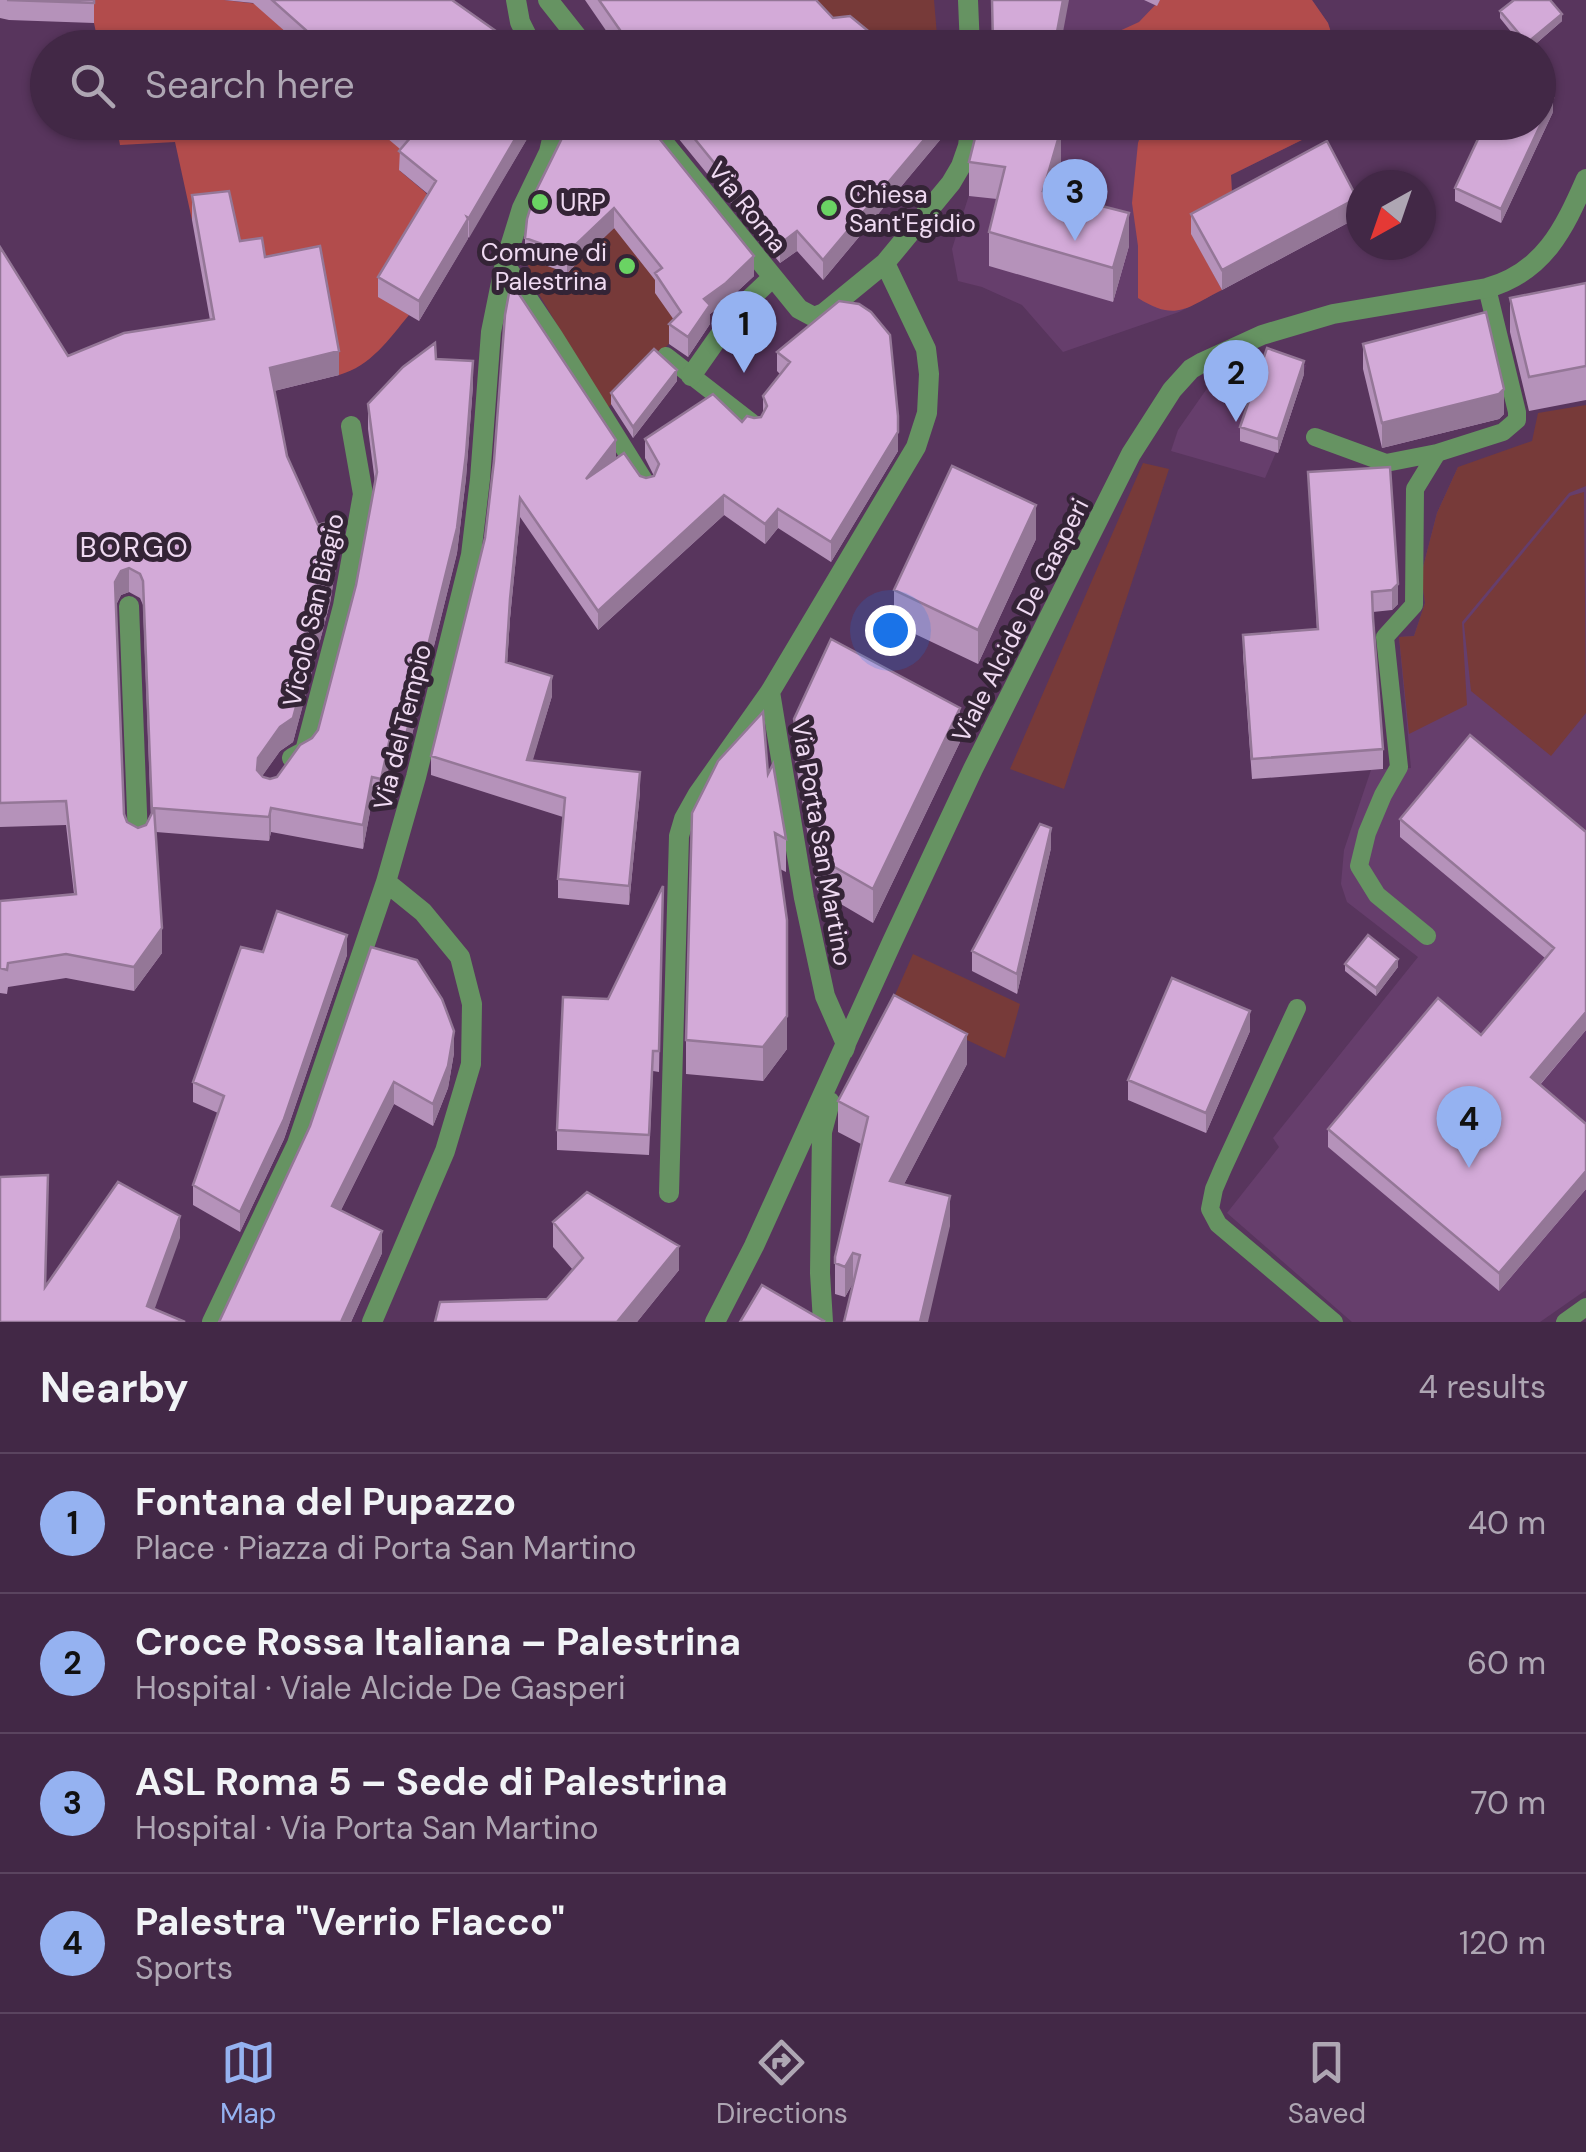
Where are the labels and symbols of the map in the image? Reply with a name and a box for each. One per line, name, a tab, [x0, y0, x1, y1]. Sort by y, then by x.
street label: Via Roma	[701, 155, 794, 260]
pin: 3	[1042, 158, 1108, 241]
north arrow	[1346, 170, 1436, 260]
place label: Chiesa Sant'Egidio	[849, 178, 976, 240]
place label: URP	[560, 186, 606, 219]
marker: URP	[529, 191, 551, 213]
marker: Chiesa Sant'Egidio	[818, 197, 840, 219]
place label: Comune di Palestrina	[481, 236, 607, 298]
marker: Comune di Palestrina	[616, 255, 638, 277]
pin: 1	[712, 290, 776, 373]
pin: 2	[1204, 340, 1268, 422]
street label: Viale Alcide De Gasperi	[944, 492, 1096, 748]
street label: Vicolo San Biagio	[275, 510, 352, 710]
district label: BORGO	[80, 529, 190, 566]
your location	[865, 605, 916, 656]
street label: Via del Tempio	[366, 641, 439, 813]
street label: Via Porta San Martino	[784, 718, 859, 968]
pin: 4	[1436, 1086, 1502, 1168]

